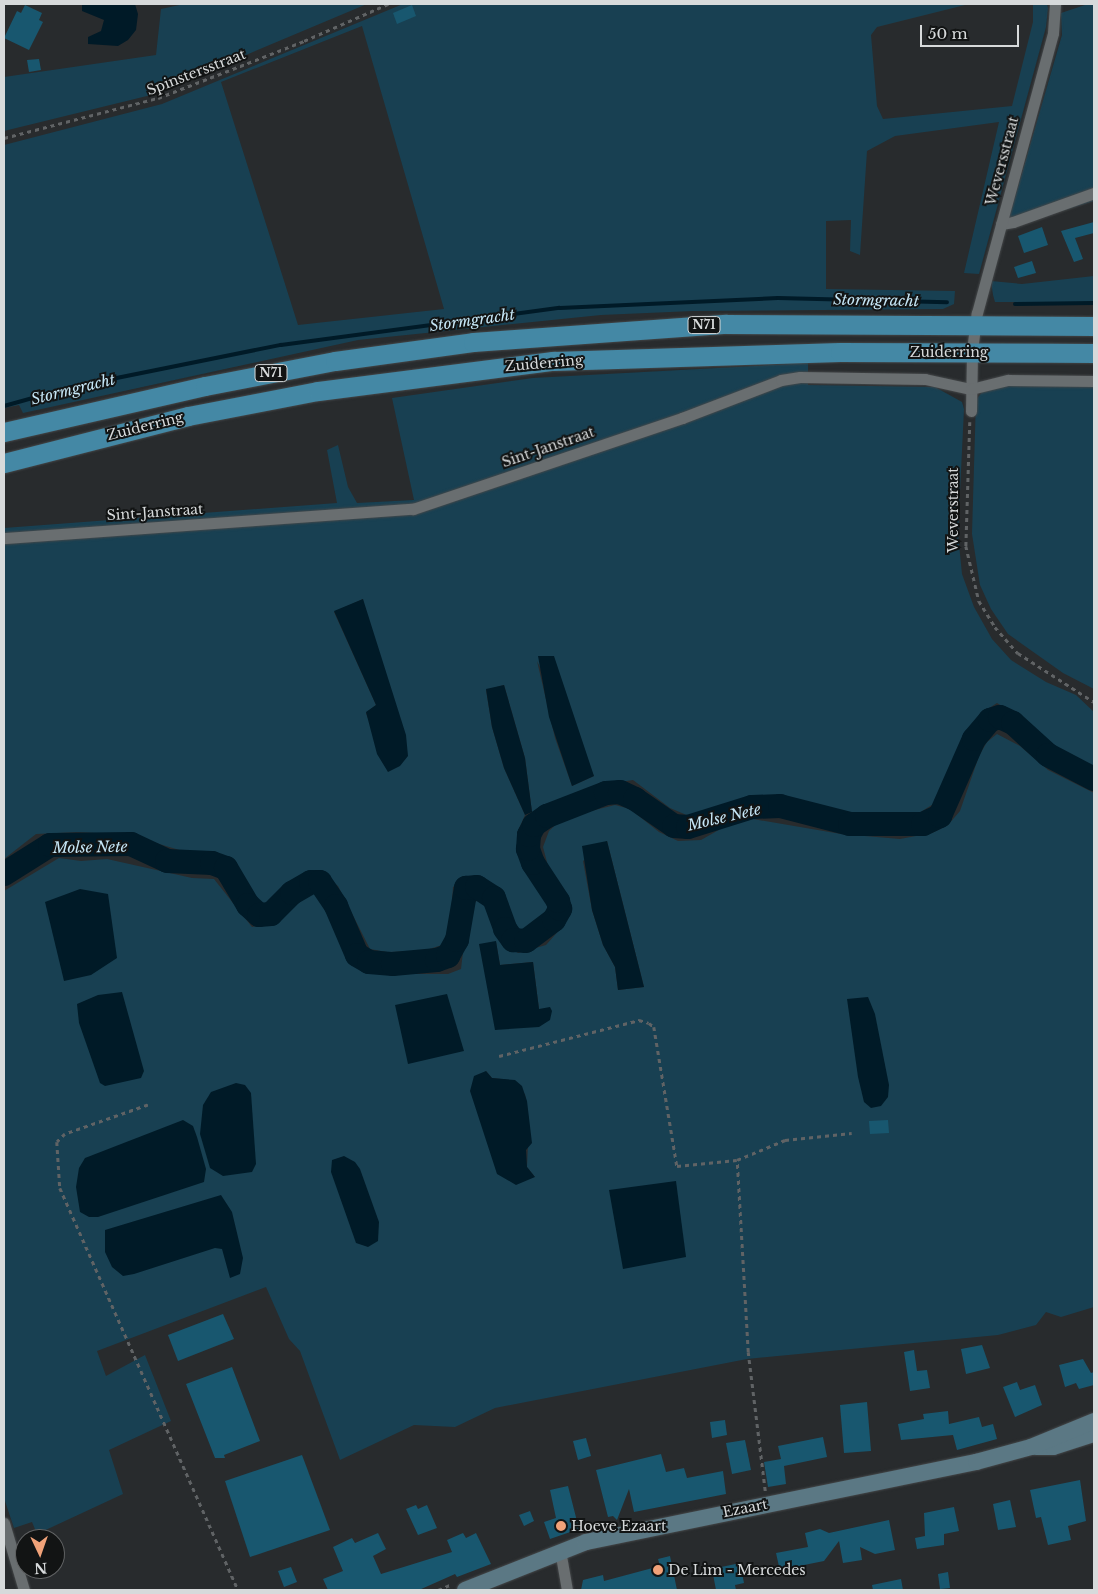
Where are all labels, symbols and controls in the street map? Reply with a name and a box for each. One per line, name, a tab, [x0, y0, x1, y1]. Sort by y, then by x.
scale bar	[923, 15, 1022, 47]
text: 50 m	[928, 24, 968, 43]
street label: Spinstersstraat	[144, 45, 248, 99]
street label: Weversstraat	[982, 115, 1022, 207]
water label: Stormgracht	[833, 290, 919, 310]
water label: Stormgracht	[428, 305, 516, 335]
road number: N71	[686, 316, 722, 334]
street label: Zuiderring	[910, 344, 988, 360]
street label: Zuiderring	[504, 351, 584, 375]
road number: N71	[254, 363, 288, 382]
water label: Stormgracht	[29, 370, 117, 408]
street label: Zuiderring	[105, 408, 185, 444]
street label: Sint-Janstraat	[499, 423, 597, 471]
street label: Weverstraat	[945, 467, 961, 553]
street label: Sint-Janstraat	[106, 500, 204, 524]
water label: Molse Nete	[685, 800, 763, 834]
water label: Molse Nete	[52, 837, 128, 857]
street label: Ezaart	[721, 1495, 769, 1521]
place label: Hoeve Ezaart	[571, 1518, 666, 1534]
marker: Hoeve Ezaart	[555, 1520, 567, 1532]
north arrow	[15, 1529, 65, 1579]
text: N	[34, 1559, 48, 1577]
place label: De Lim - Mercedes	[668, 1562, 806, 1578]
marker: De Lim - Mercedes	[652, 1564, 664, 1576]

